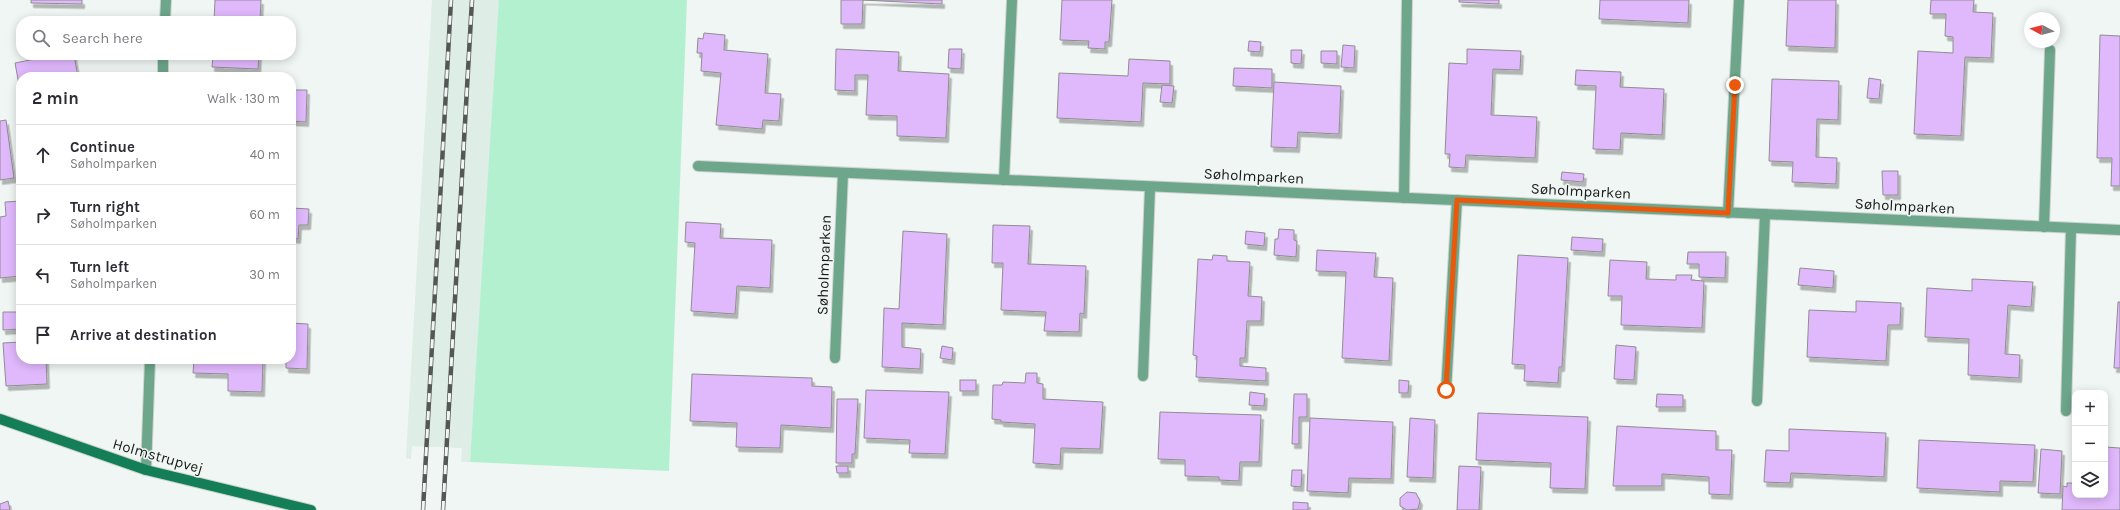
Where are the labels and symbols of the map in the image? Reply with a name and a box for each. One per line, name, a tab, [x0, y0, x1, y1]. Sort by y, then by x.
north arrow	[2024, 12, 2060, 48]
route end	[1726, 76, 1744, 94]
street label: Søholmparken	[1203, 164, 1305, 188]
street label: Søholmparken	[1530, 179, 1632, 203]
street label: Søholmparken	[1854, 194, 1956, 218]
street label: Søholmparken	[813, 215, 835, 315]
route start	[1437, 381, 1455, 399]
street label: Holmstrupvej	[111, 435, 205, 477]

